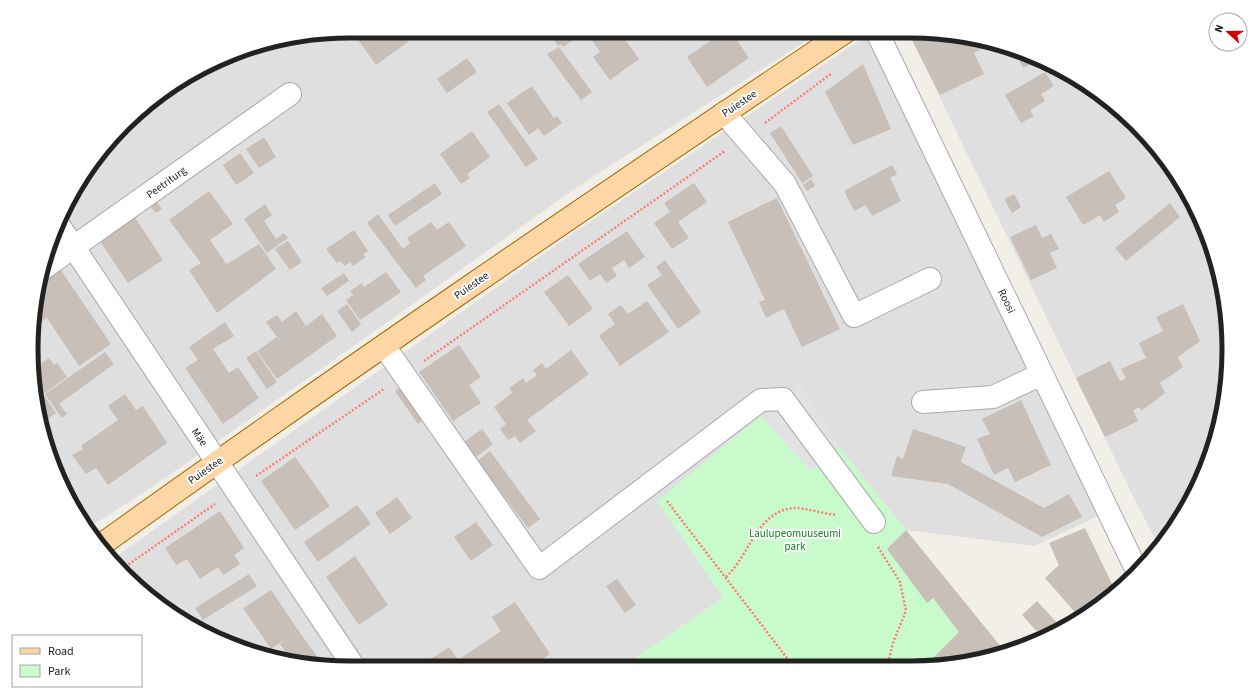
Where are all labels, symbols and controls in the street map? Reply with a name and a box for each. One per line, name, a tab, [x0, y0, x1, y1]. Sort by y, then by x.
north arrow	[1208, 12, 1248, 52]
text: N	[1211, 22, 1227, 35]
street label: Puiestee	[719, 86, 760, 121]
street label: Peetriturg	[143, 163, 190, 202]
street label: Puiestee	[451, 268, 492, 303]
street label: Roosi	[994, 287, 1019, 316]
street label: Mäe	[188, 425, 211, 450]
street label: Puiestee	[185, 453, 226, 488]
park label: Laulupeomuuseumi park	[749, 526, 841, 554]
legend	[12, 635, 142, 687]
text: Road	[48, 643, 74, 660]
text: Park	[48, 663, 70, 680]

